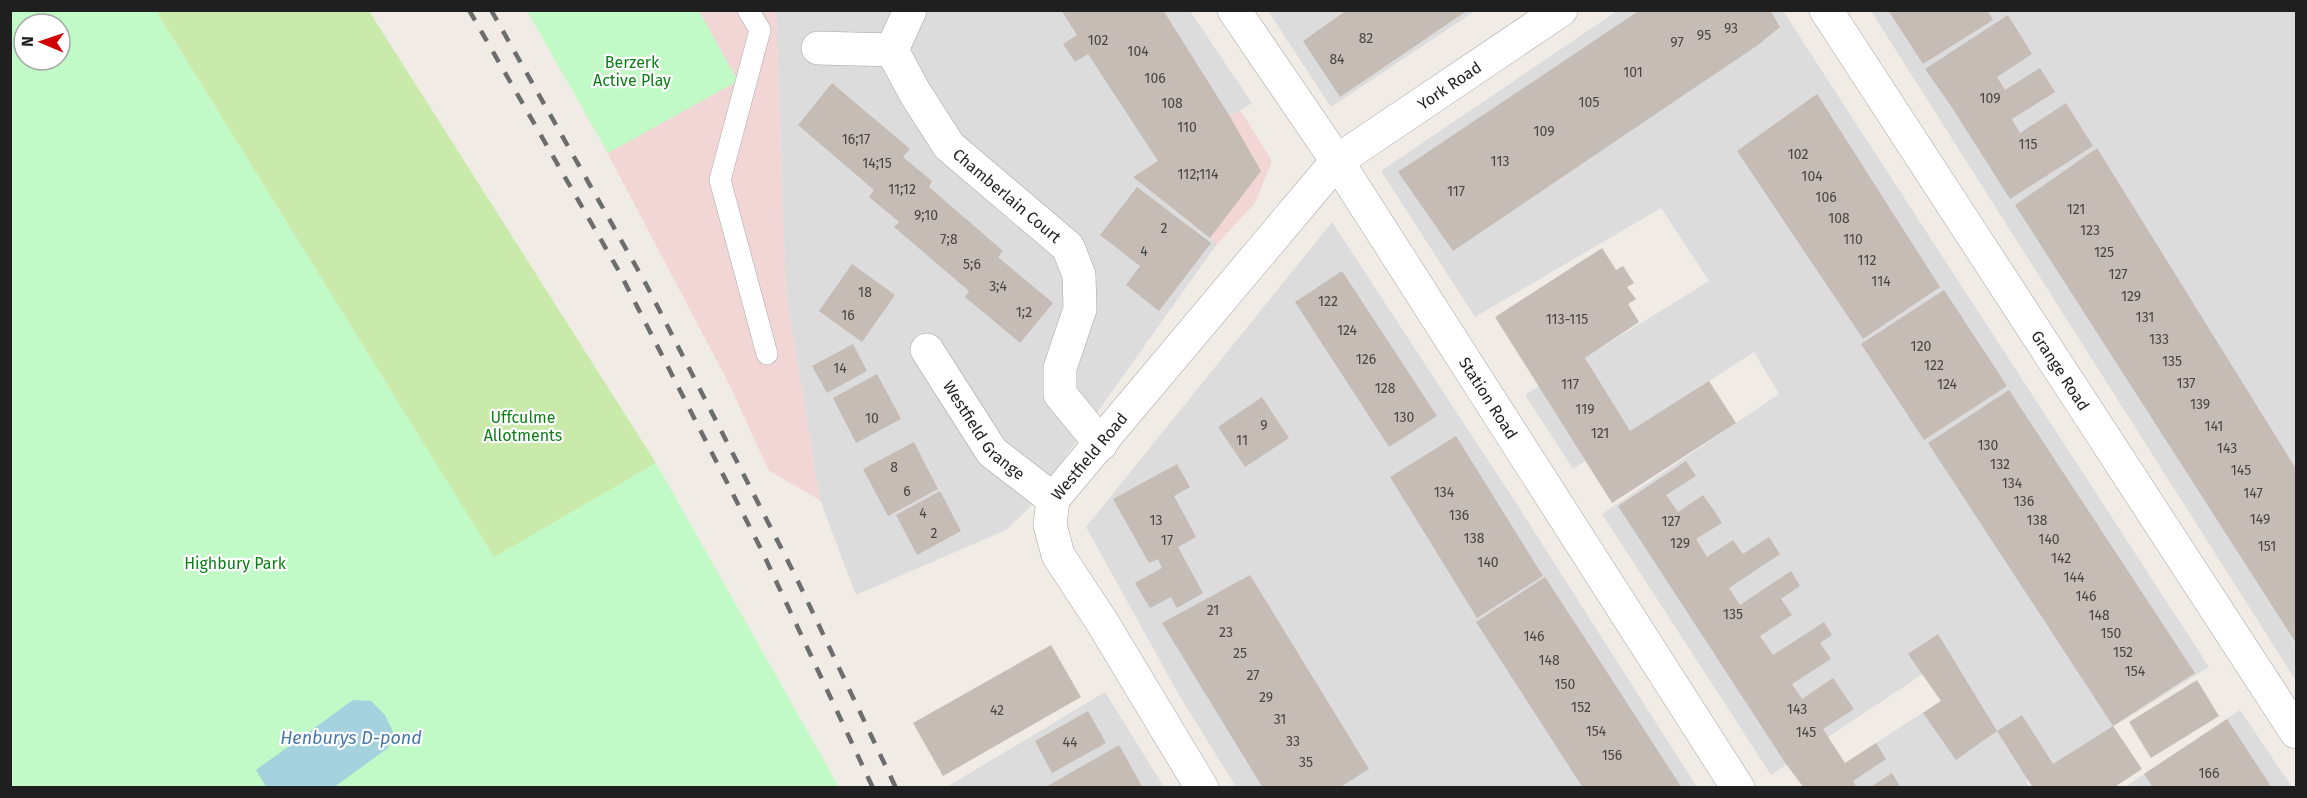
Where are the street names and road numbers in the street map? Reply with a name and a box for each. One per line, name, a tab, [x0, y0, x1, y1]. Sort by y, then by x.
street label: York Road	[1414, 57, 1485, 114]
street label: Chamberlain Court	[949, 144, 1065, 247]
street label: Grange Road	[2028, 327, 2094, 414]
street label: Station Road	[1455, 353, 1522, 442]
street label: Westfield Grange	[939, 377, 1029, 483]
street label: Westfield Road	[1047, 409, 1131, 504]

